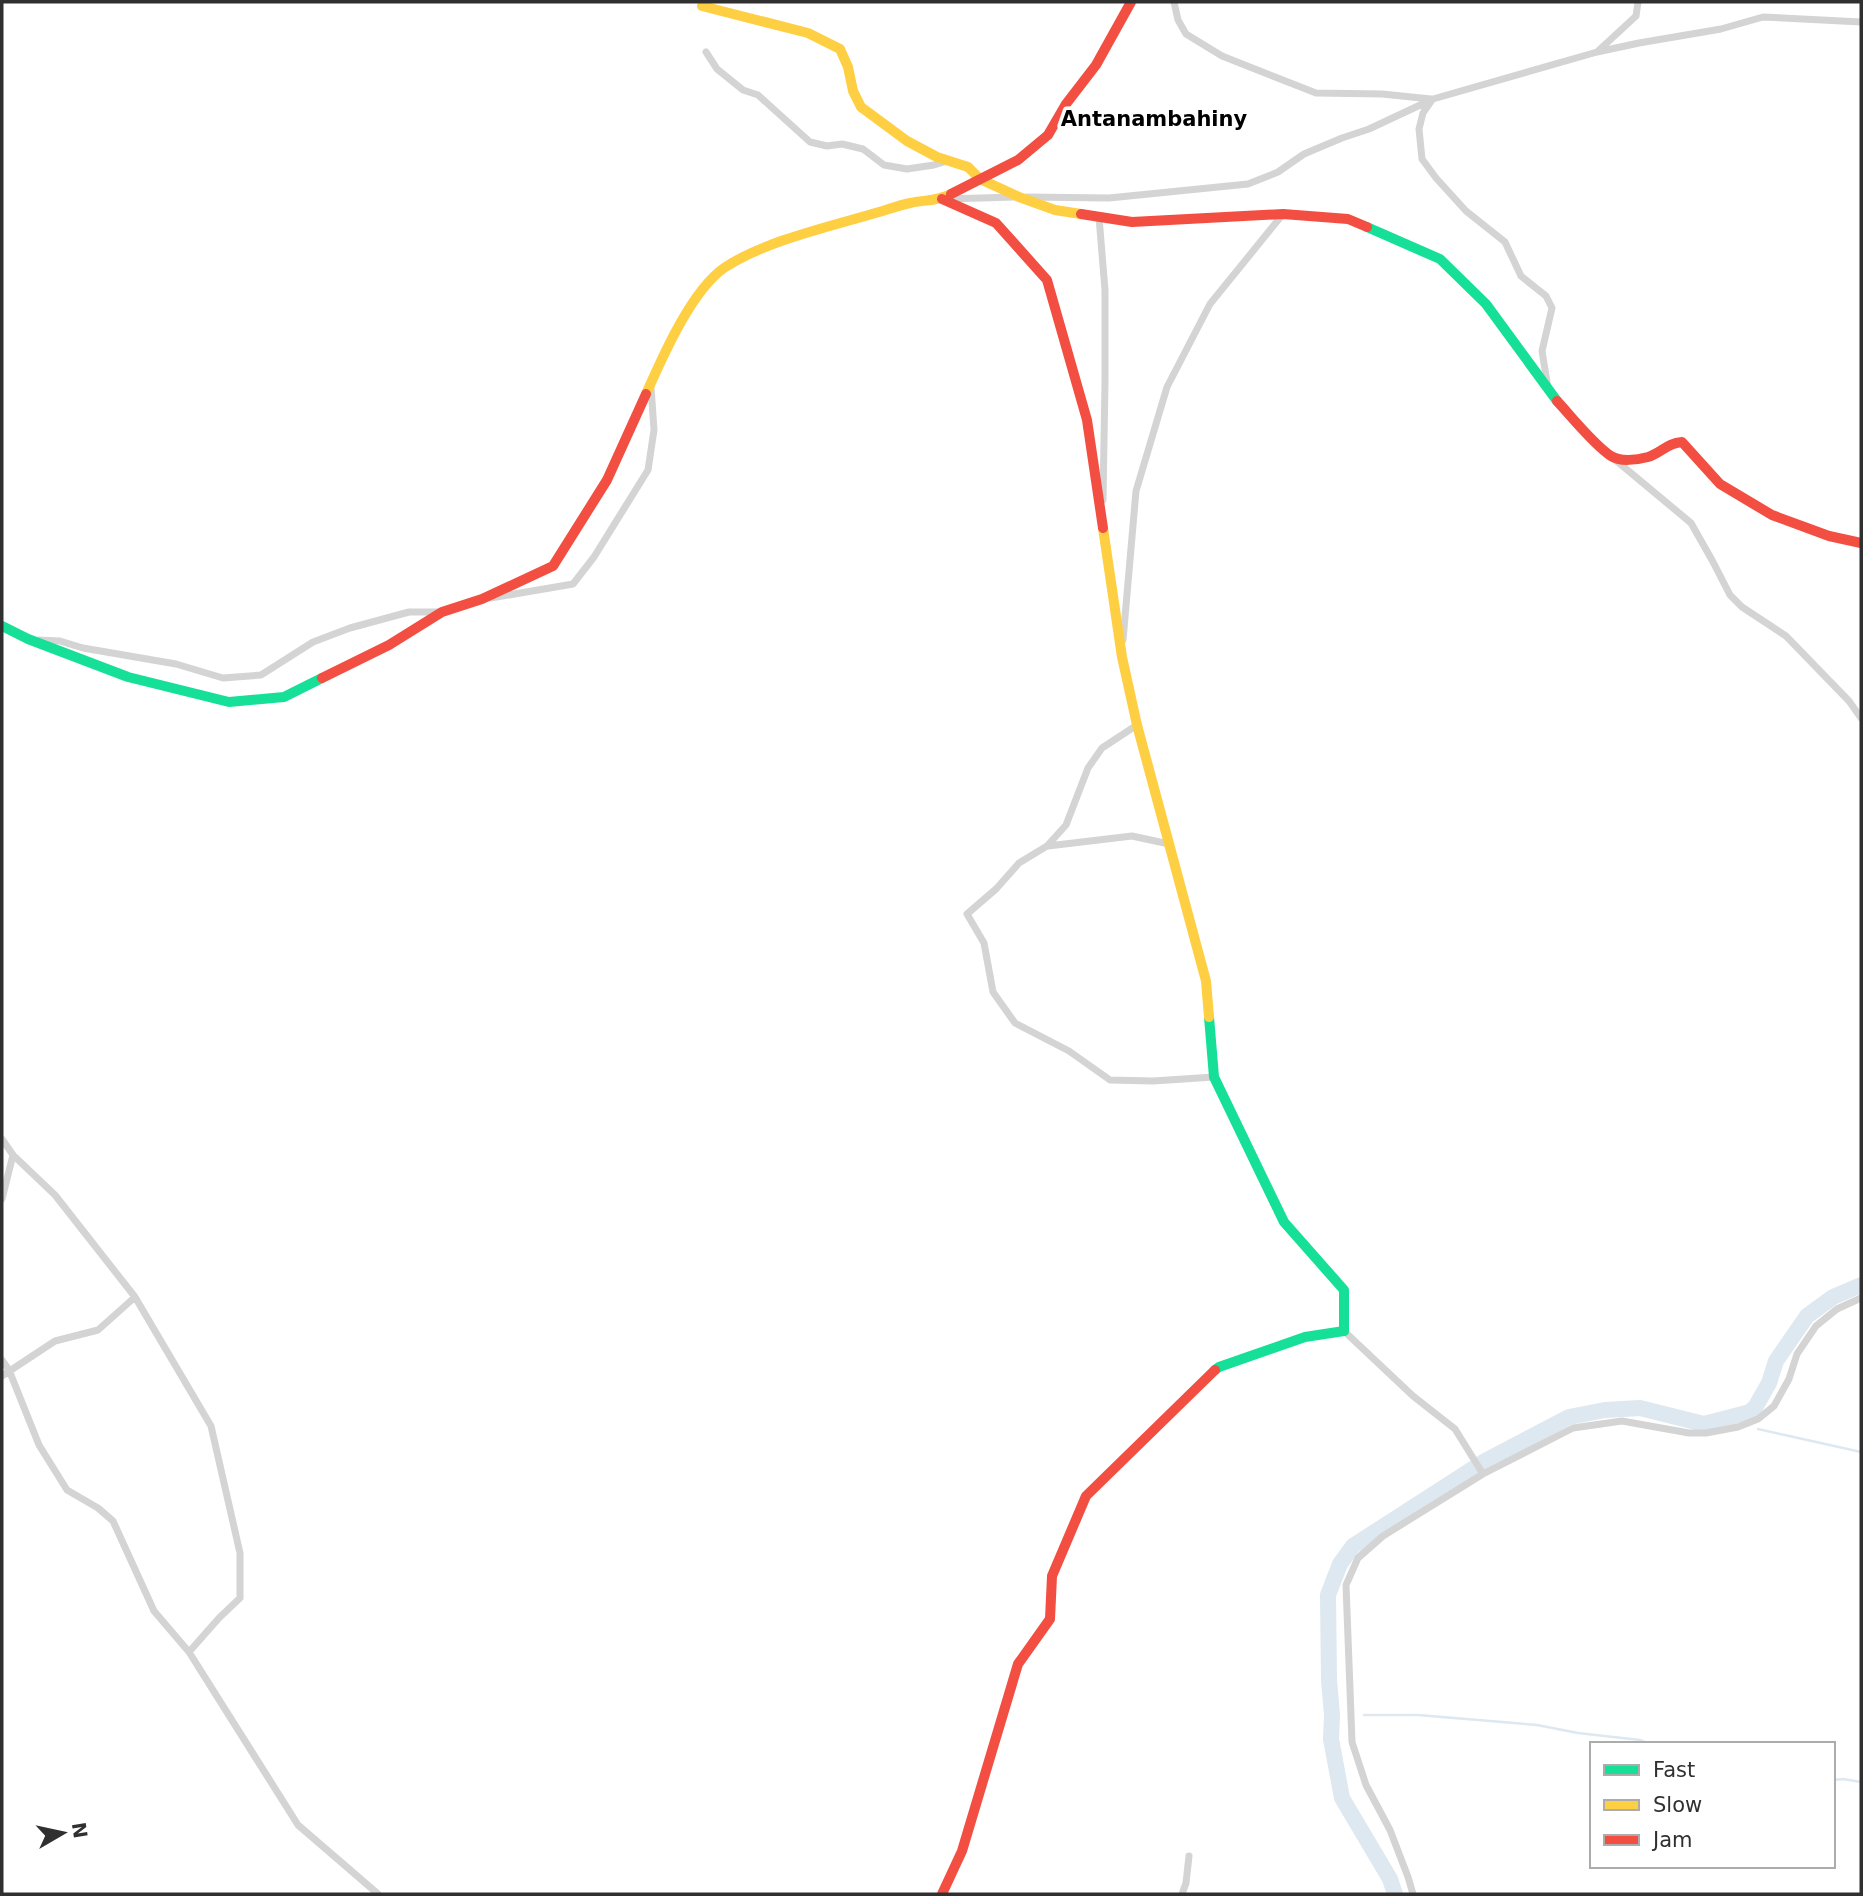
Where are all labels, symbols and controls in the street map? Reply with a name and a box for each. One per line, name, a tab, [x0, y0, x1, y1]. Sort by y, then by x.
district label: Antanambahiny	[1061, 107, 1248, 131]
legend	[1590, 1742, 1835, 1868]
text: Fast	[1653, 1758, 1695, 1782]
text: Slow	[1653, 1793, 1702, 1817]
north arrow	[28, 1798, 98, 1868]
text: N	[68, 1821, 92, 1840]
text: Jam	[1651, 1828, 1693, 1852]

